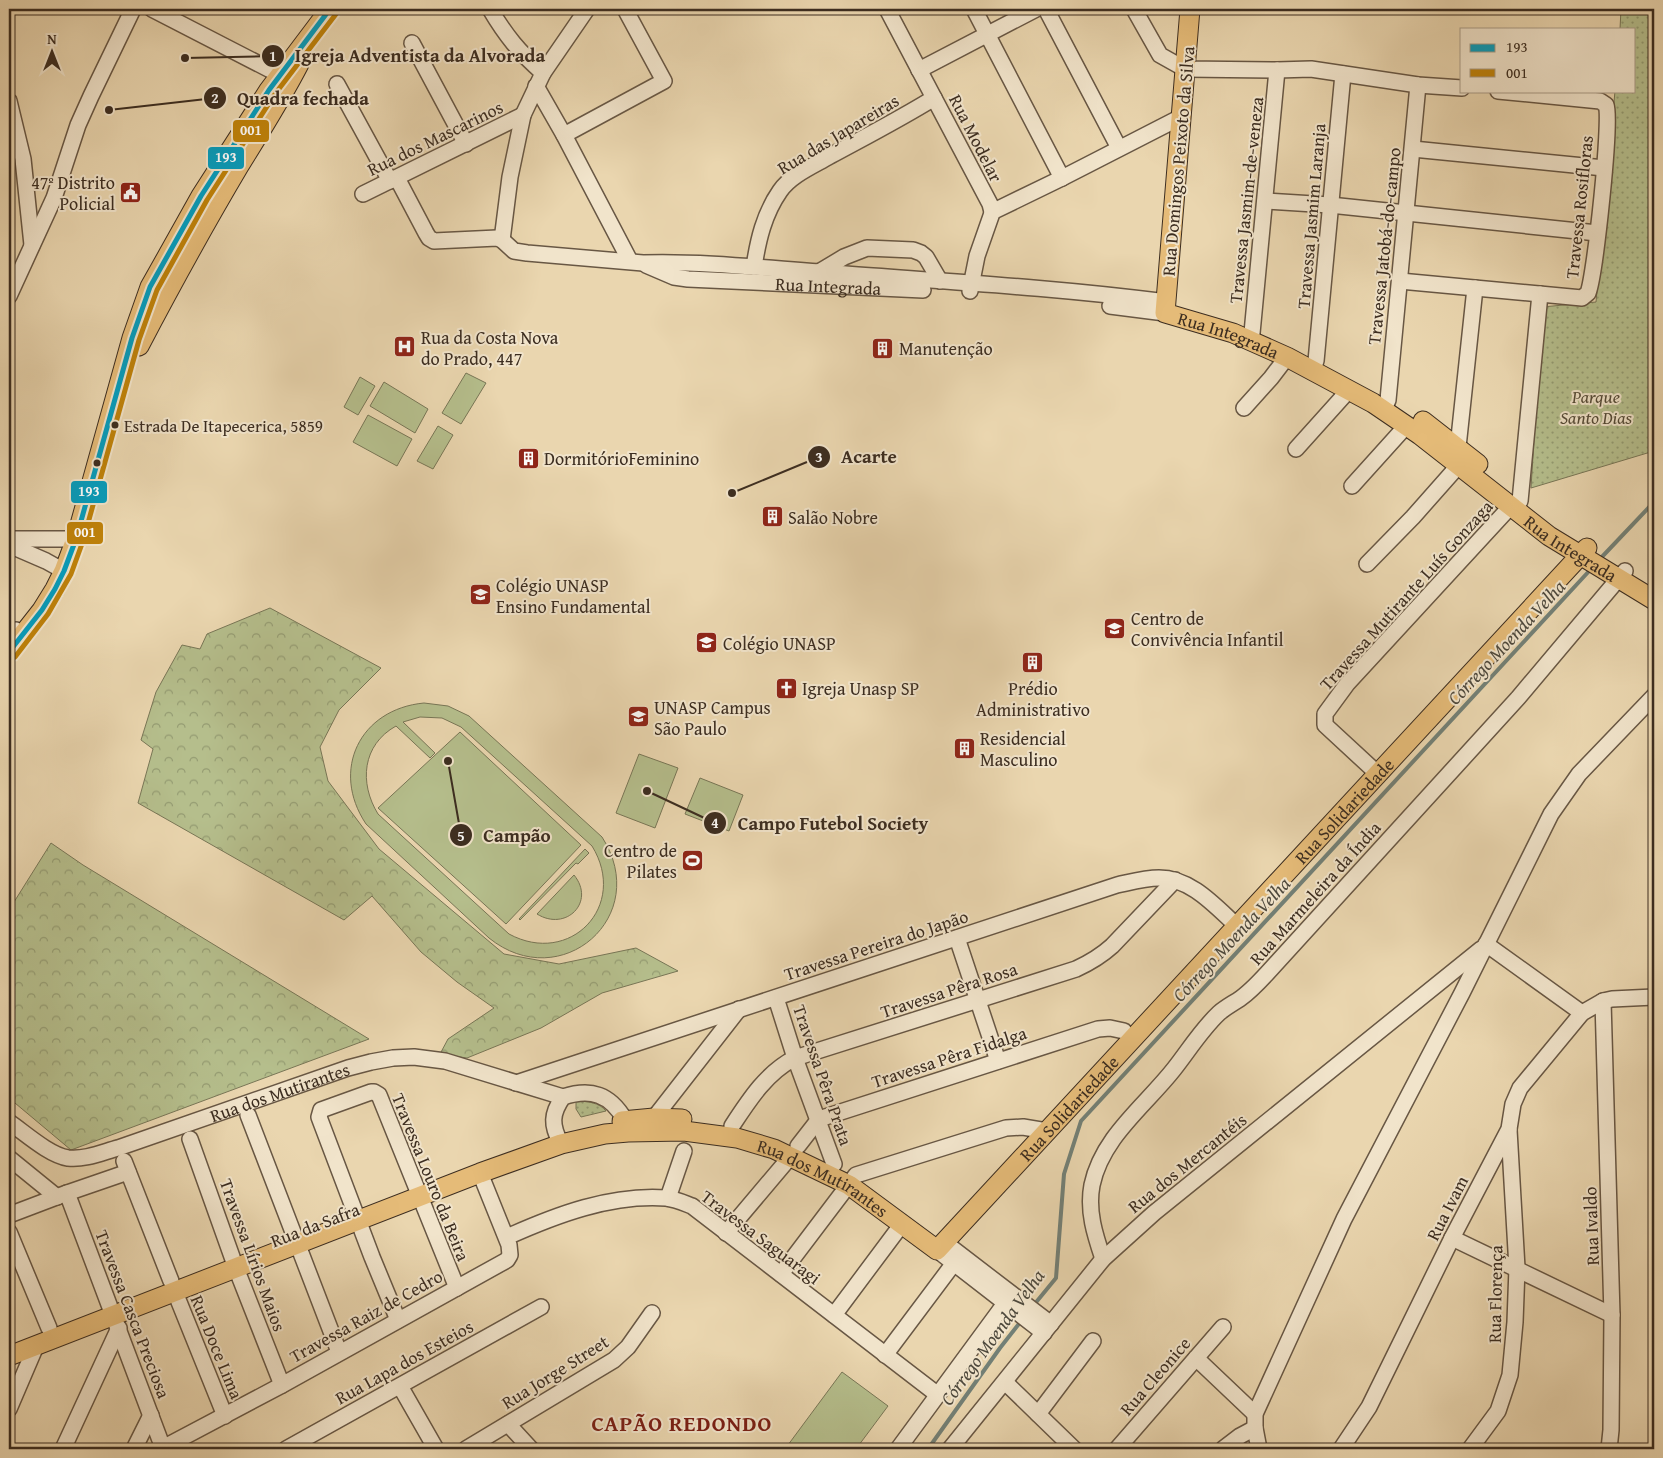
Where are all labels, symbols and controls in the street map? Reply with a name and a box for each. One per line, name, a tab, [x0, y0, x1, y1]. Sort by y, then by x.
north arrow	[28, 28, 78, 78]
legend	[1460, 28, 1636, 92]
text: N	[47, 29, 57, 49]
text: 193	[1506, 36, 1528, 57]
callout: Igreja Adventista da Alvorada	[260, 39, 556, 73]
text: Igreja Adventista da Alvorada	[295, 41, 545, 69]
street label: Rua Domingos Peixoto da Silva	[1155, 44, 1202, 277]
text: 1	[269, 45, 277, 66]
text: 001	[1506, 62, 1528, 83]
callout: Quadra fechada	[202, 81, 379, 115]
text: Quadra fechada	[237, 84, 369, 112]
text: 2	[211, 87, 219, 108]
street label: Rua das Japareiras	[772, 87, 904, 181]
street label: Rua Modelar	[942, 89, 1010, 187]
street label: Rua dos Mascarinos	[362, 93, 508, 183]
street label: Travessa Jasmim-de-veneza	[1222, 95, 1270, 305]
line badge: 001	[232, 119, 270, 143]
text: 001	[240, 120, 262, 140]
street label: Travessa Jasmim Laranja	[1289, 122, 1333, 310]
street label: Travessa Rosifloras	[1558, 134, 1600, 280]
line badge: 193	[207, 146, 245, 170]
street label: Travessa Jatobá-do-campo	[1360, 146, 1408, 346]
text: 193	[215, 147, 237, 167]
place label: 47º Distrito Policial	[31, 169, 115, 217]
public building icon: 47º Distrito Policial	[119, 180, 143, 204]
street label: Rua Integrada	[775, 270, 882, 302]
street label: Rua Integrada	[1175, 304, 1284, 365]
place label: Rua da Costa Nova do Prado, 447	[421, 324, 559, 372]
hospital icon: Rua da Costa Nova do Prado, 447	[393, 335, 417, 359]
place label: Manutenção	[899, 335, 993, 362]
building icon: Manutenção	[871, 336, 895, 360]
park label: Parque Santo Dias	[1560, 383, 1633, 431]
place label: Estrada De Itapecerica, 5859	[124, 413, 323, 438]
marker: Estrada De Itapecerica, 5859	[110, 420, 120, 430]
callout: Acarte	[806, 440, 907, 474]
text: Acarte	[841, 442, 897, 470]
place label: DormitórioFeminino	[544, 445, 699, 472]
building icon: DormitórioFeminino	[516, 446, 540, 470]
text: 3	[815, 446, 823, 467]
unlabelled marker	[92, 458, 102, 468]
line badge: 193	[70, 480, 108, 504]
text: 193	[78, 481, 100, 501]
street label: Travessa Mutirante Luís Gonzaga	[1313, 493, 1499, 696]
place label: Salão Nobre	[788, 504, 878, 531]
building icon: Salão Nobre	[760, 505, 784, 529]
street label: Rua Integrada	[1518, 508, 1623, 588]
line badge: 001	[66, 521, 104, 545]
text: 001	[74, 522, 96, 542]
place label: Colégio UNASP Ensino Fundamental	[496, 572, 651, 620]
water label: Córrego Moenda Velha	[1440, 573, 1572, 711]
school or university icon: Colégio UNASP Ensino Fundamental	[468, 583, 492, 607]
place label: Centro de Convivência Infantil	[1131, 605, 1284, 653]
school or university icon: Centro de Convivência Infantil	[1103, 616, 1127, 640]
place label: Colégio UNASP	[723, 630, 836, 657]
school or university icon: Colégio UNASP	[695, 631, 719, 655]
building icon: Prédio Administrativo	[1021, 651, 1045, 675]
place label: Igreja Unasp SP	[802, 675, 919, 702]
place label: Prédio Administrativo	[976, 675, 1090, 723]
church icon: Igreja Unasp SP	[774, 676, 798, 700]
place label: UNASP Campus São Paulo	[654, 694, 771, 742]
school or university icon: UNASP Campus São Paulo	[626, 705, 650, 729]
place label: Residencial Masculino	[980, 725, 1066, 773]
building icon: Residencial Masculino	[952, 736, 976, 760]
street label: Rua Solidariedade	[1288, 752, 1400, 870]
callout: Campo Futebol Society	[702, 806, 938, 840]
text: Campo Futebol Society	[738, 809, 929, 837]
text: 4	[711, 812, 719, 833]
street label: Rua Marmeleira da Índia	[1243, 815, 1387, 971]
callout: Campão	[448, 818, 561, 852]
text: Campão	[483, 821, 551, 849]
text: 5	[457, 825, 465, 846]
place label: Centro de Pilates	[604, 837, 677, 885]
sports icon: Centro de Pilates	[681, 848, 705, 872]
water label: Córrego Moenda Velha	[1165, 870, 1297, 1008]
street label: Travessa Pereira do Japão	[780, 902, 972, 988]
street label: Travessa Pêra Rosa	[877, 955, 1021, 1025]
street label: Travessa Pêra Prata	[786, 1001, 860, 1150]
street label: Travessa Pêra Fidalga	[868, 1019, 1030, 1095]
street label: Rua Solidariedade	[1013, 1049, 1125, 1167]
street label: Rua dos Mutirantes	[206, 1055, 353, 1129]
street label: Travessa Louro da Beira	[385, 1089, 477, 1265]
street label: Rua dos Mercantéis	[1122, 1106, 1252, 1220]
street label: Rua dos Mutirantes	[754, 1131, 894, 1223]
street label: Rua Ivam	[1419, 1170, 1475, 1245]
street label: Travessa Lírios Maios	[213, 1175, 293, 1335]
street label: Travessa Saguaragi	[696, 1183, 826, 1291]
street label: Rua Ivaldo	[1576, 1186, 1606, 1266]
street label: Rua da Safra	[267, 1195, 364, 1254]
street label: Travessa Casca Preciosa	[88, 1226, 178, 1403]
street label: Rua Florença	[1481, 1244, 1509, 1343]
street label: Travessa Raiz de Cedro	[285, 1263, 447, 1369]
water label: Córrego Moenda Velha	[933, 1263, 1051, 1411]
street label: Rua Doce Lima	[184, 1291, 250, 1404]
street label: Rua Lapa dos Esteios	[330, 1313, 478, 1411]
street label: Rua Jorge Street	[496, 1328, 614, 1416]
street label: Rua Cleonice	[1113, 1331, 1197, 1421]
district label: CAPÃO REDONDO	[592, 1407, 772, 1439]

